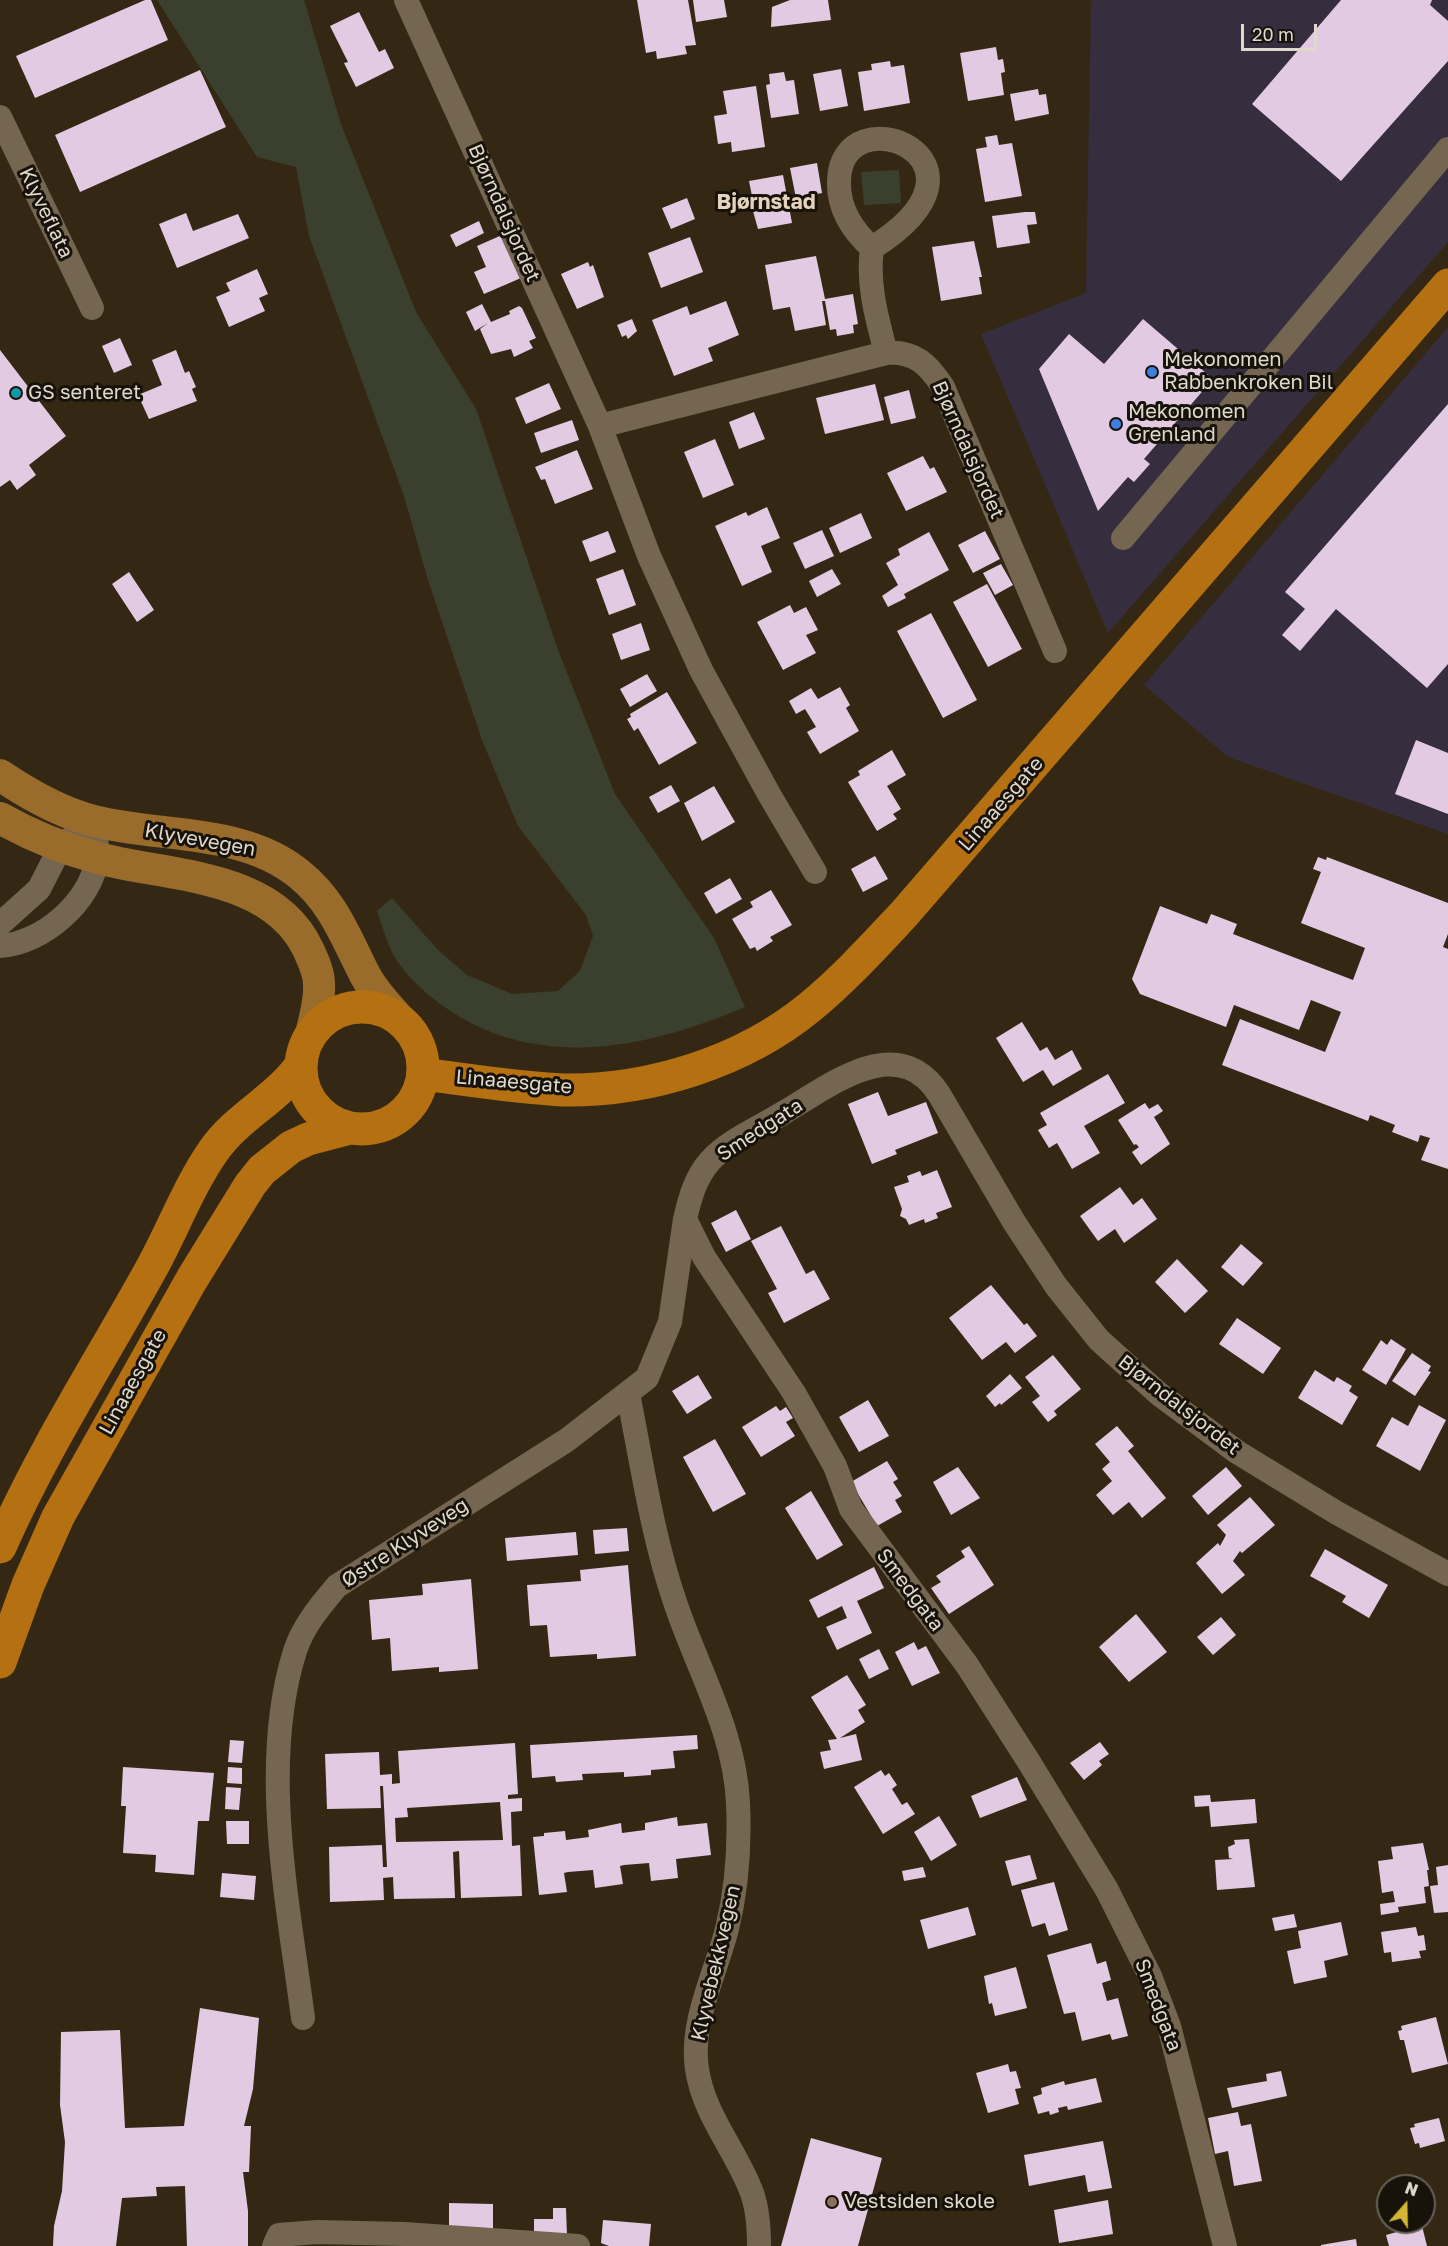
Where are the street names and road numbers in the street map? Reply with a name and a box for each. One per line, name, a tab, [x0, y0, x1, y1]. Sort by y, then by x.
street label: Bjørndalsjordet	[463, 140, 545, 286]
street label: Klyveflata	[14, 164, 78, 262]
street label: Bjørndalsjordet	[927, 377, 1009, 523]
street label: Linaaesgate	[954, 752, 1048, 856]
street label: Klyvevegen	[143, 818, 257, 862]
street label: Linaaesgate	[455, 1065, 573, 1099]
street label: Smedgata	[713, 1093, 807, 1167]
street label: Linaaesgate	[94, 1325, 172, 1439]
street label: Bjørndalsjordet	[1113, 1350, 1245, 1460]
street label: Østre Klyveveg	[337, 1493, 473, 1593]
street label: Smedgata	[871, 1544, 949, 1636]
street label: Klyvebekkvegen	[686, 1883, 746, 2043]
street label: Smedgata	[1129, 1955, 1187, 2055]

